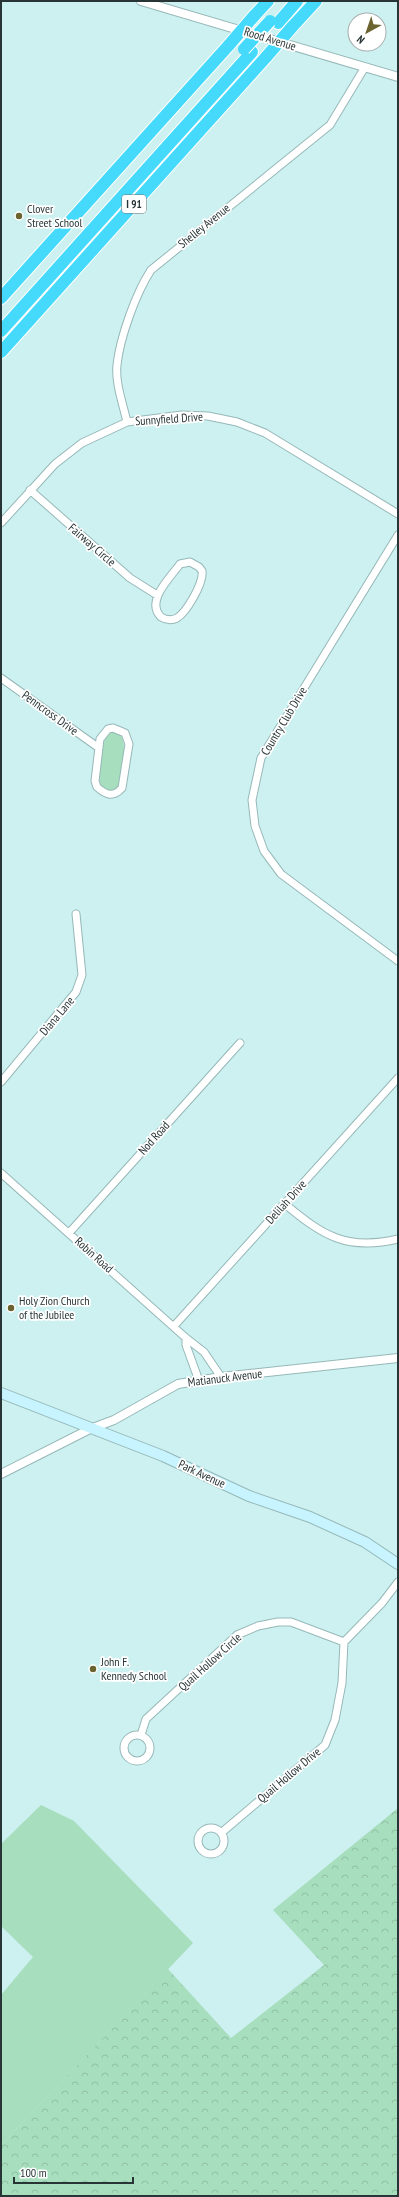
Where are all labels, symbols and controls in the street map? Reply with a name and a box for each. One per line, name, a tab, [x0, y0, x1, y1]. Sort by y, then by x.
north arrow	[347, 12, 387, 52]
street label: Rood Avenue	[242, 24, 298, 54]
text: N	[354, 32, 367, 47]
road number: I 91	[122, 195, 146, 213]
street label: Shelley Avenue	[175, 200, 233, 251]
place label: Clover Street School	[27, 201, 82, 230]
marker: Clover Street School	[14, 211, 24, 221]
street label: Sunnyfield Drive	[135, 409, 203, 428]
street label: Fairway Circle	[66, 520, 119, 569]
street label: Country Club Drive	[257, 684, 310, 758]
street label: Penncross Drive	[19, 687, 81, 738]
street label: Diana Lane	[36, 993, 77, 1038]
street label: Nod Road	[135, 1118, 173, 1157]
street label: Delilah Drive	[262, 1177, 309, 1227]
street label: Robin Road	[72, 1233, 117, 1276]
place label: Holy Zion Church of the Jubilee	[19, 1293, 90, 1322]
marker: Holy Zion Church of the Jubilee	[6, 1303, 16, 1313]
street label: Matianuck Avenue	[187, 1365, 263, 1390]
street label: Park Avenue	[176, 1456, 228, 1491]
street label: Quail Hollow Circle	[175, 1629, 244, 1694]
place label: John F. Kennedy School	[100, 1654, 167, 1683]
marker: John F. Kennedy School	[88, 1664, 98, 1674]
street label: Quail Hollow Drive	[254, 1744, 323, 1805]
scale bar	[14, 2159, 133, 2185]
text: 100 m	[20, 2165, 47, 2180]

